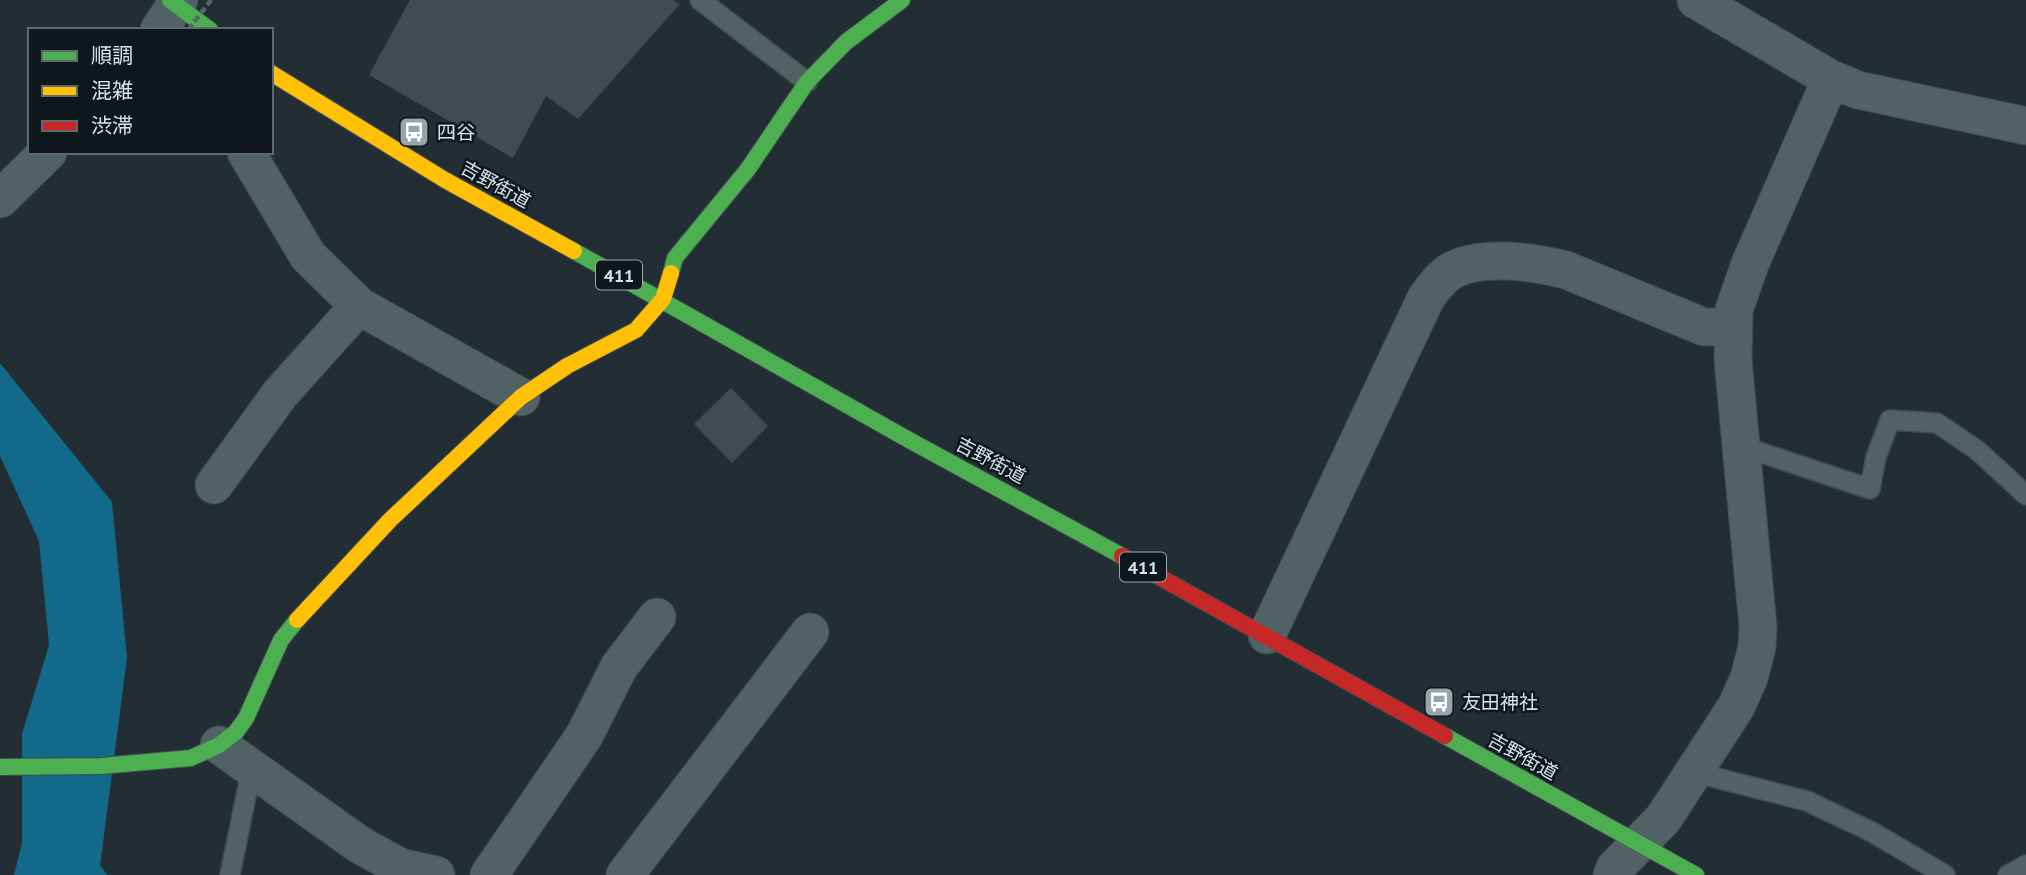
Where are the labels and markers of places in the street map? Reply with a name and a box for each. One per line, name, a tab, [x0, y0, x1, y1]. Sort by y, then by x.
bus stop icon: 四谷	[397, 115, 431, 149]
place label: 四谷	[437, 120, 475, 144]
bus stop icon: 友田神社	[1422, 685, 1456, 719]
place label: 友田神社	[1462, 690, 1538, 714]

